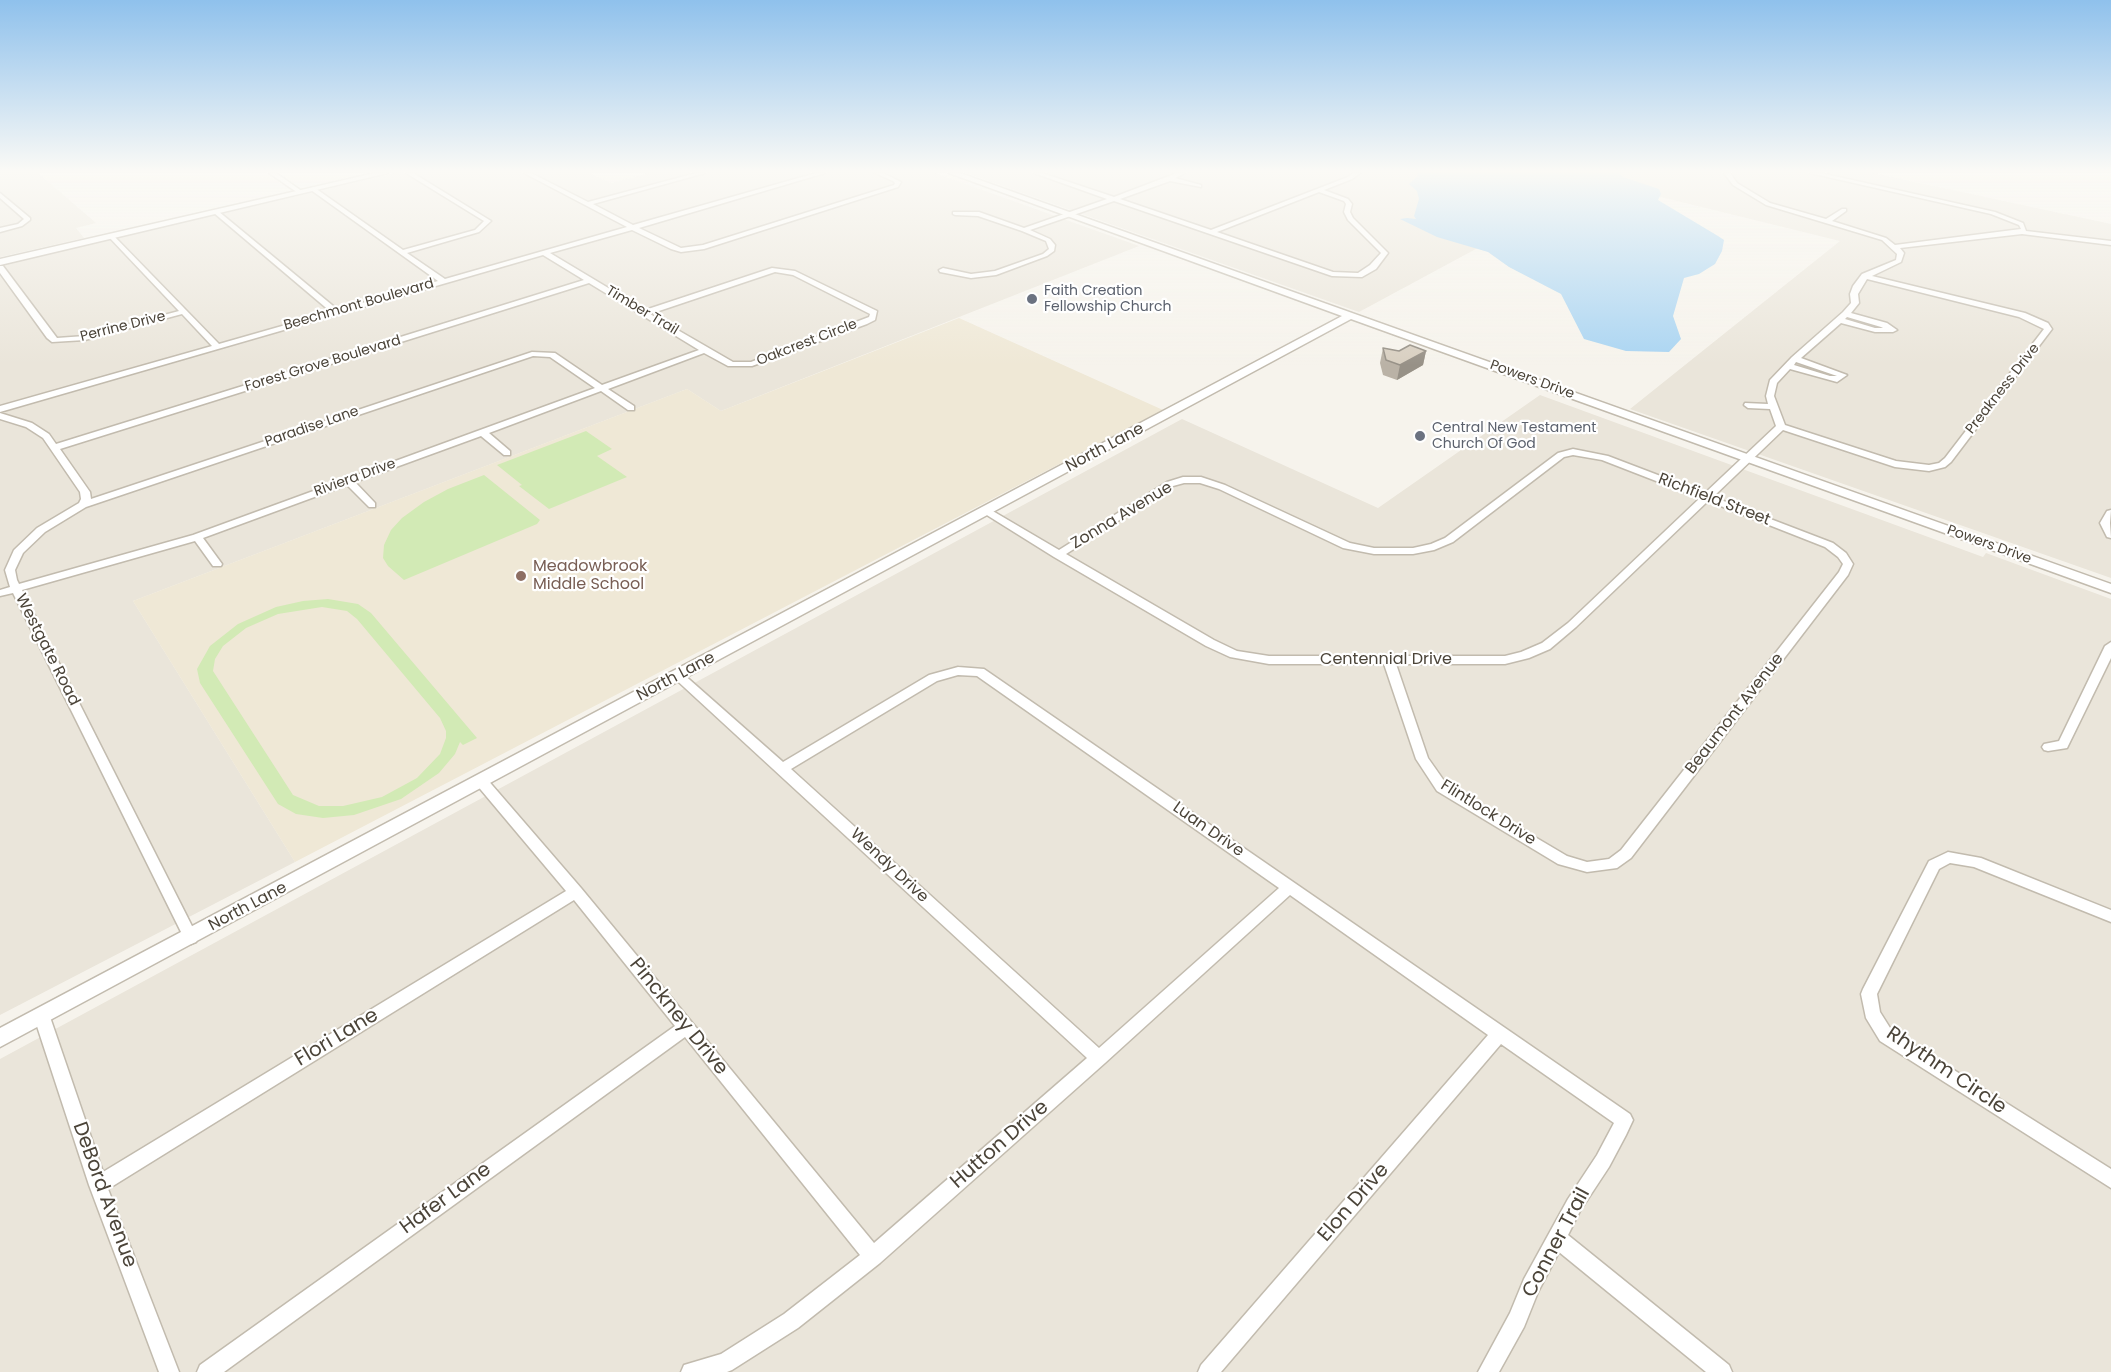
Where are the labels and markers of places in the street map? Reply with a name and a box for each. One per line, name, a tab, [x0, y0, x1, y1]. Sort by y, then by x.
place label: Faith Creation Fellowship Church	[1044, 283, 1171, 316]
marker: Faith Creation Fellowship Church	[1025, 292, 1039, 306]
place label: Central New Testament Church Of God	[1432, 420, 1596, 452]
marker: Central New Testament Church Of God	[1413, 429, 1427, 443]
place label: Meadowbrook Middle School	[533, 557, 647, 595]
marker: Meadowbrook Middle School	[514, 569, 528, 583]

